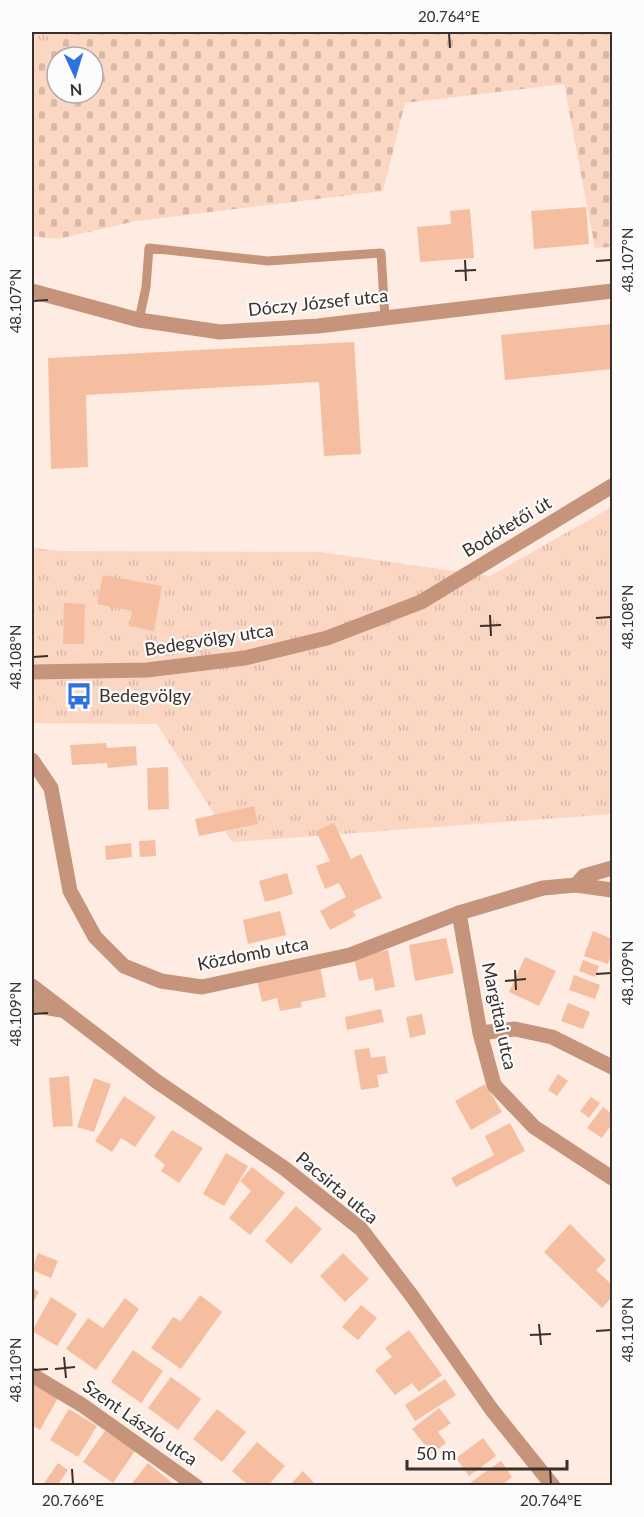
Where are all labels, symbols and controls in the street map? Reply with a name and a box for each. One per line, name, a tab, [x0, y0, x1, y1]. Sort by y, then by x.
text: 20.764°E	[418, 7, 480, 25]
north arrow	[45, 45, 105, 105]
text: N	[69, 81, 83, 100]
text: 48.107°N	[618, 228, 636, 292]
text: 48.107°N	[6, 269, 24, 333]
street label: Dóczy József utca	[247, 284, 389, 320]
street label: Bodótetői út	[458, 491, 555, 561]
text: 48.108°N	[618, 585, 636, 649]
street label: Bedegvölgy utca	[143, 618, 275, 660]
text: 48.108°N	[6, 625, 24, 689]
bus stop icon: Bedegvölgy	[64, 681, 94, 711]
place label: Bedegvölgy	[99, 684, 192, 706]
street label: Közdomb utca	[195, 931, 310, 975]
text: 48.109°N	[618, 941, 636, 1005]
street label: Margittai utca	[478, 960, 522, 1072]
text: 48.109°N	[6, 982, 24, 1046]
street label: Pacsirta utca	[292, 1146, 383, 1228]
text: 48.110°N	[618, 1298, 636, 1362]
text: 48.110°N	[6, 1338, 24, 1402]
street label: Szent László utca	[79, 1374, 202, 1470]
scale bar	[407, 1433, 568, 1471]
text: 50 m	[416, 1442, 456, 1464]
text: 20.766°E	[42, 1491, 104, 1509]
text: 20.764°E	[520, 1491, 582, 1509]

